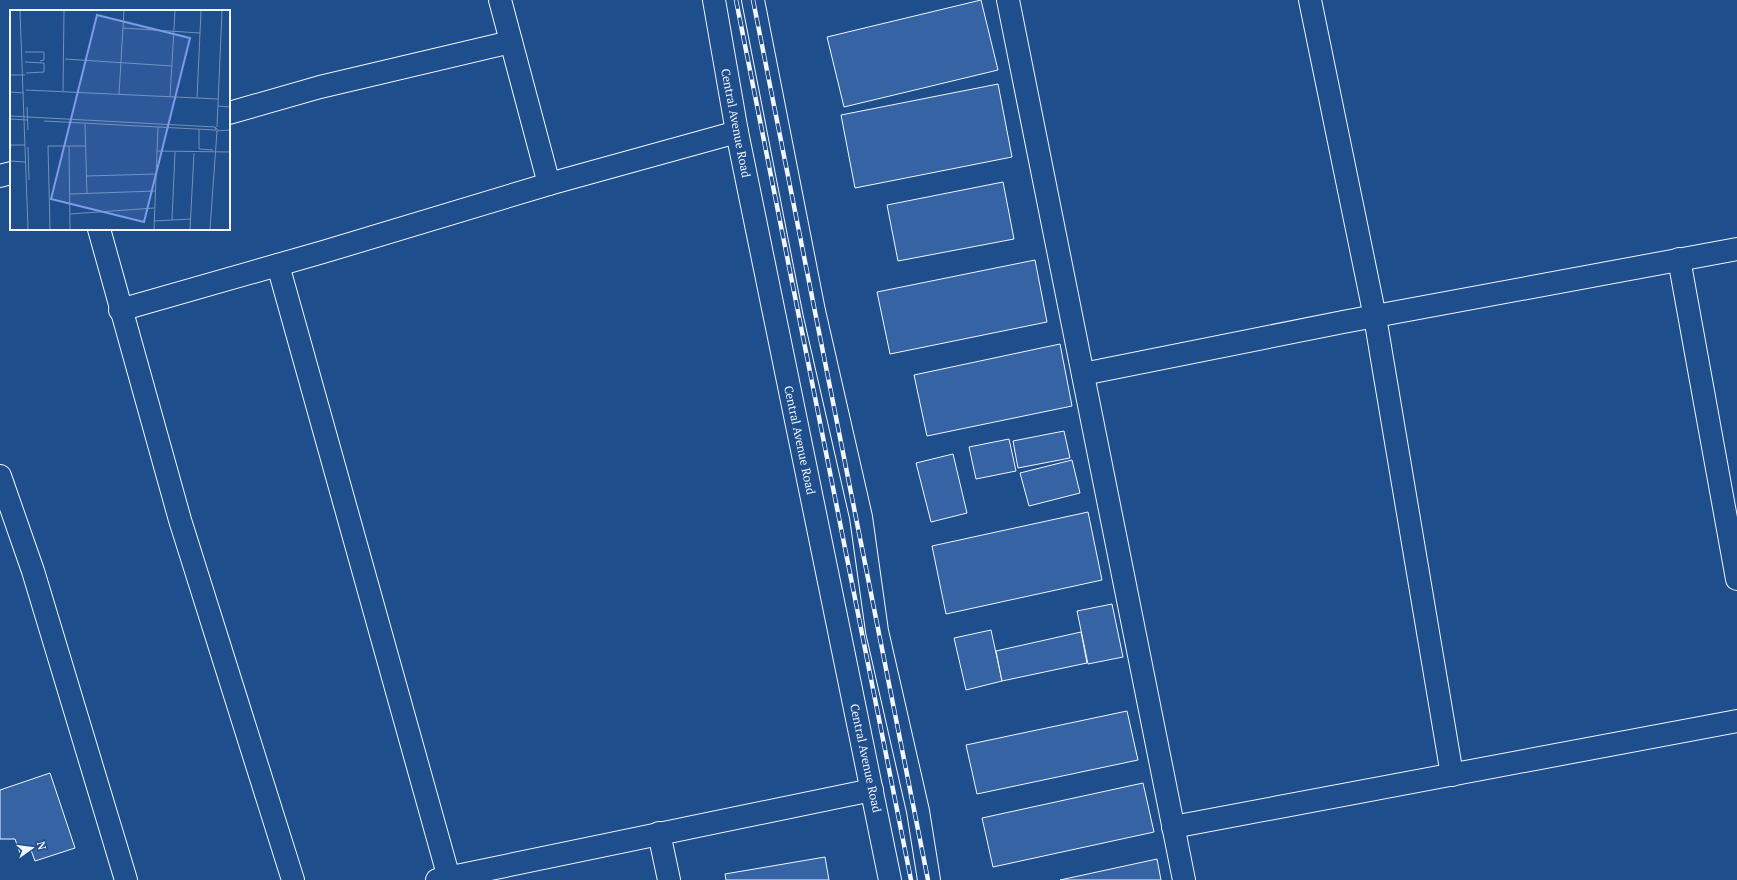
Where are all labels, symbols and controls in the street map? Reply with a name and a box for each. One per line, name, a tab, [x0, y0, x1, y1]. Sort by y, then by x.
inset map	[10, 10, 230, 230]
street label: Central Avenue Road	[718, 67, 754, 179]
street label: Central Avenue Road	[781, 384, 819, 496]
street label: Central Avenue Road	[847, 702, 885, 814]
north arrow	[12, 828, 52, 868]
text: N	[34, 840, 50, 852]

